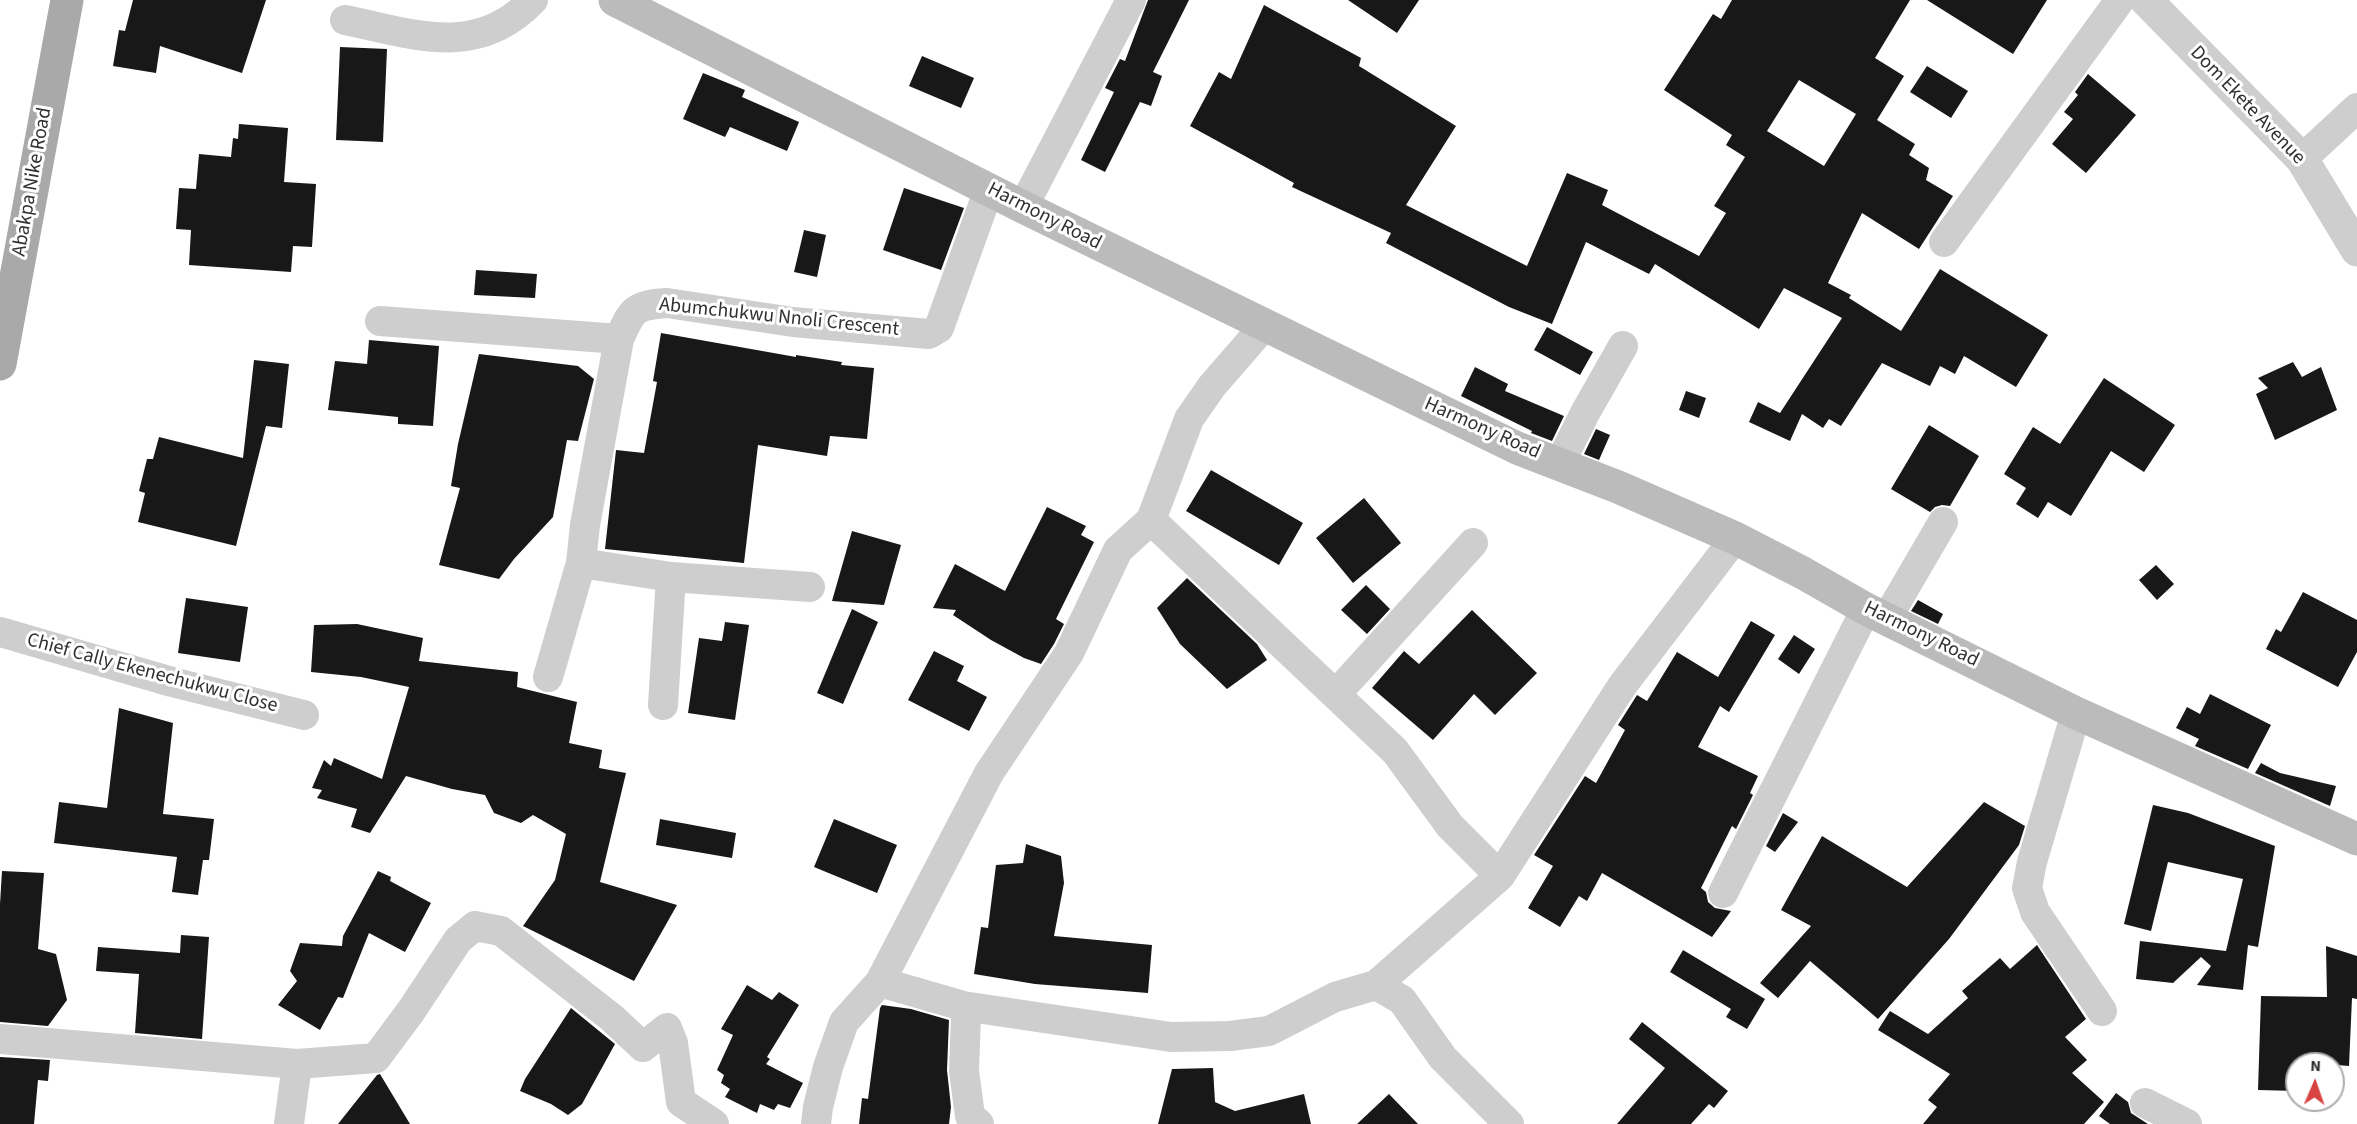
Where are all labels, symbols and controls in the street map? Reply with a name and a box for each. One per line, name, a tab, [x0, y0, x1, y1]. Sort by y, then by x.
street label: Dom Ekete Avenue	[2184, 42, 2310, 170]
street label: Abakpa Nike Road	[8, 106, 58, 258]
street label: Harmony Road	[983, 178, 1105, 256]
street label: Abumchukwu Nnoli Crescent	[658, 293, 900, 343]
street label: Harmony Road	[1420, 393, 1544, 465]
street label: Harmony Road	[1860, 597, 1982, 673]
street label: Chief Cally Ekenechukwu Close	[24, 629, 280, 719]
north arrow	[2285, 1052, 2345, 1112]
text: N	[2310, 1055, 2321, 1077]

